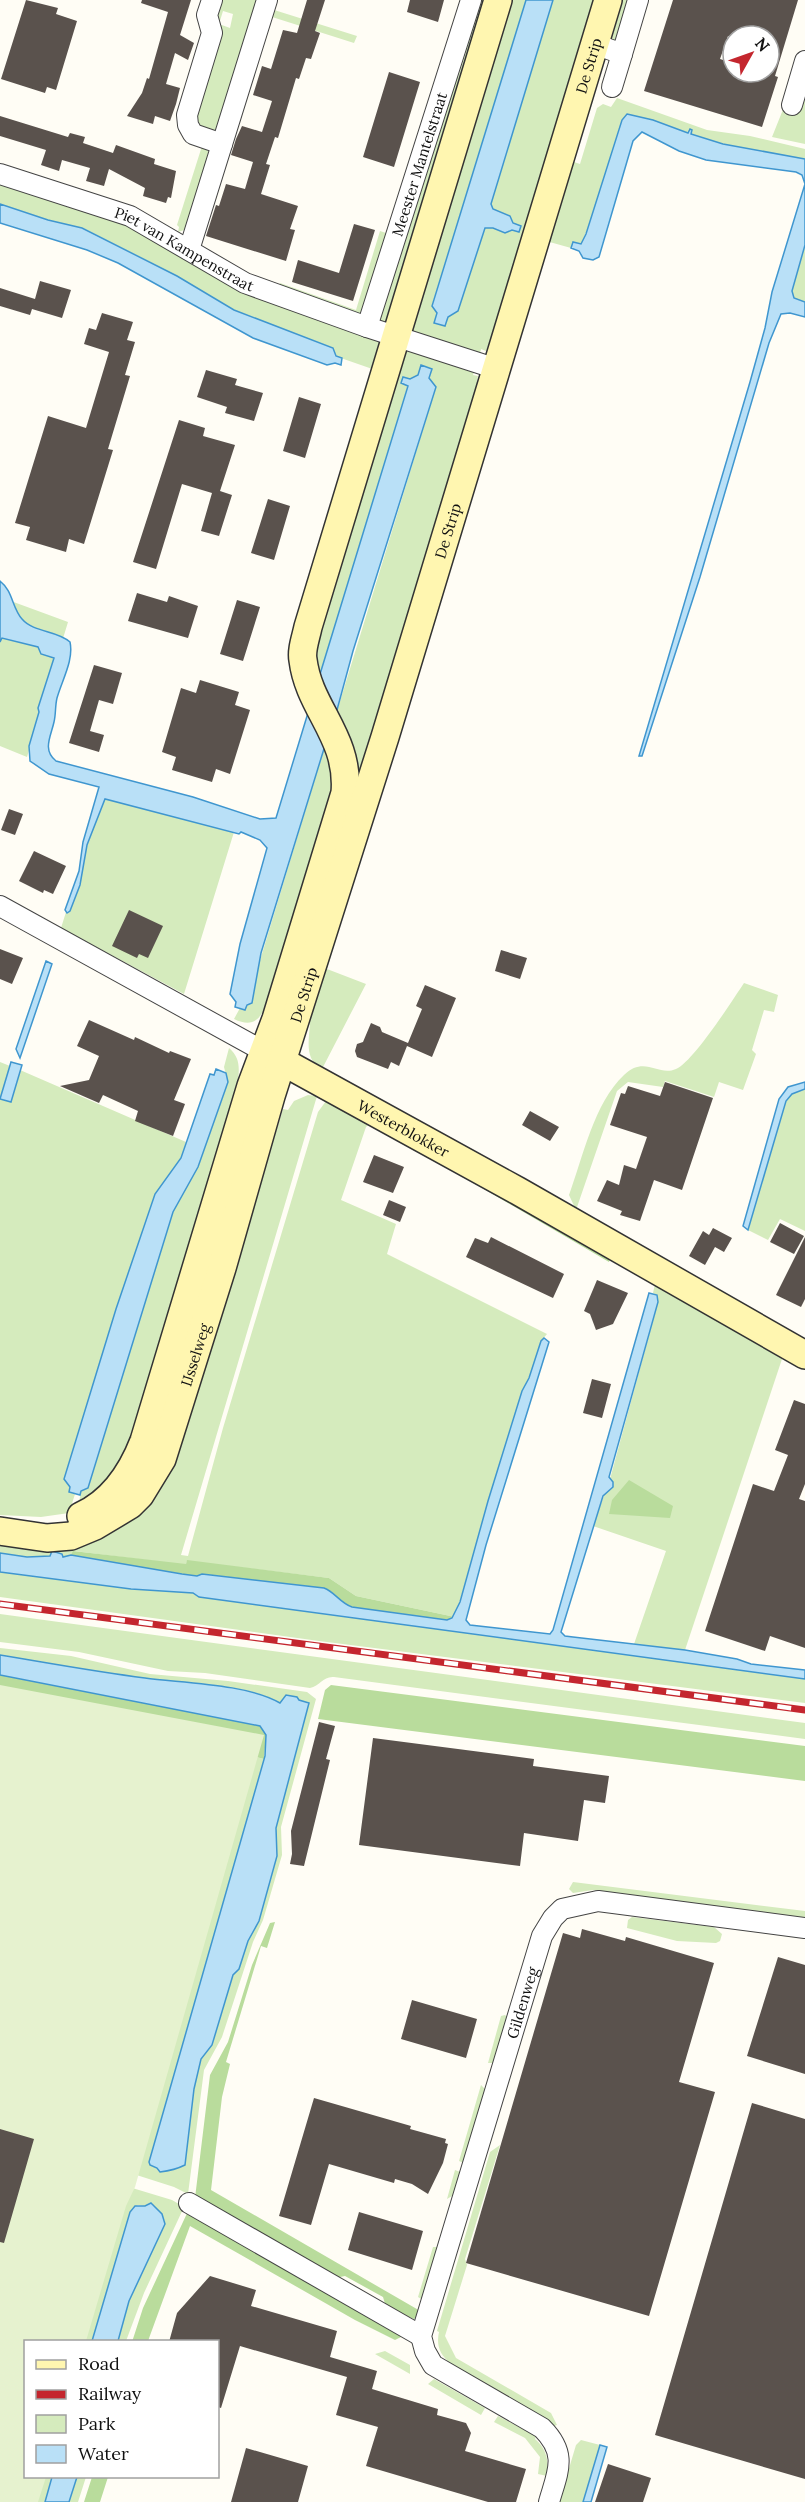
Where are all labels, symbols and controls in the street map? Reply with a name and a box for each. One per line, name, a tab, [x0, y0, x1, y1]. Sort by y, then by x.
north arrow	[721, 24, 781, 84]
text: N	[751, 33, 774, 56]
street label: De Strip	[571, 35, 606, 96]
street label: Meester Mantelstraat	[387, 89, 451, 238]
street label: Piet van Kampenstraat	[113, 202, 257, 295]
street label: De Strip	[430, 501, 465, 561]
street label: De Strip	[285, 965, 321, 1025]
street label: Westerblokker	[354, 1095, 453, 1161]
street label: IJsselweg	[176, 1320, 214, 1389]
street label: Gildenweg	[502, 1964, 542, 2041]
legend	[24, 2340, 219, 2478]
text: Road	[78, 2352, 120, 2375]
text: Railway	[78, 2382, 142, 2405]
text: Park	[78, 2412, 116, 2435]
text: Water	[78, 2442, 129, 2465]

